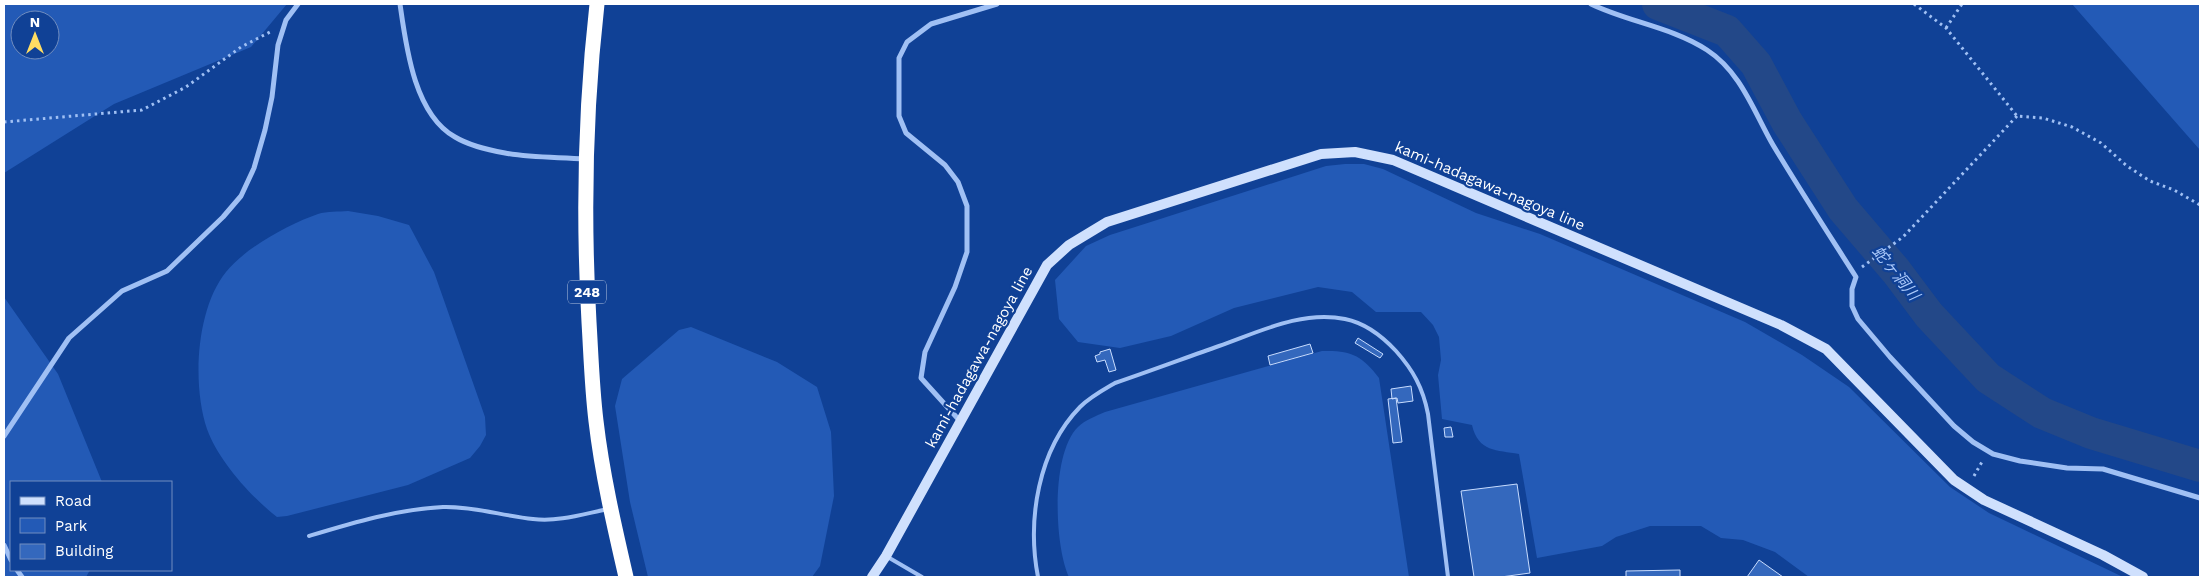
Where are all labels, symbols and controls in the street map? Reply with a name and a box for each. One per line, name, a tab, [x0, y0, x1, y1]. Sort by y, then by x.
north arrow	[10, 10, 60, 60]
text: N	[30, 14, 40, 30]
street label: kami-hadagawa-nagoya line	[1392, 138, 1588, 234]
water label: 蛇ヶ洞川	[1868, 242, 1925, 305]
street label: kami-hadagawa-nagoya line	[921, 263, 1037, 451]
road number: 248	[568, 280, 606, 304]
legend	[10, 481, 172, 571]
text: Road	[55, 492, 92, 510]
text: Park	[55, 517, 88, 535]
text: Building	[55, 542, 113, 560]

